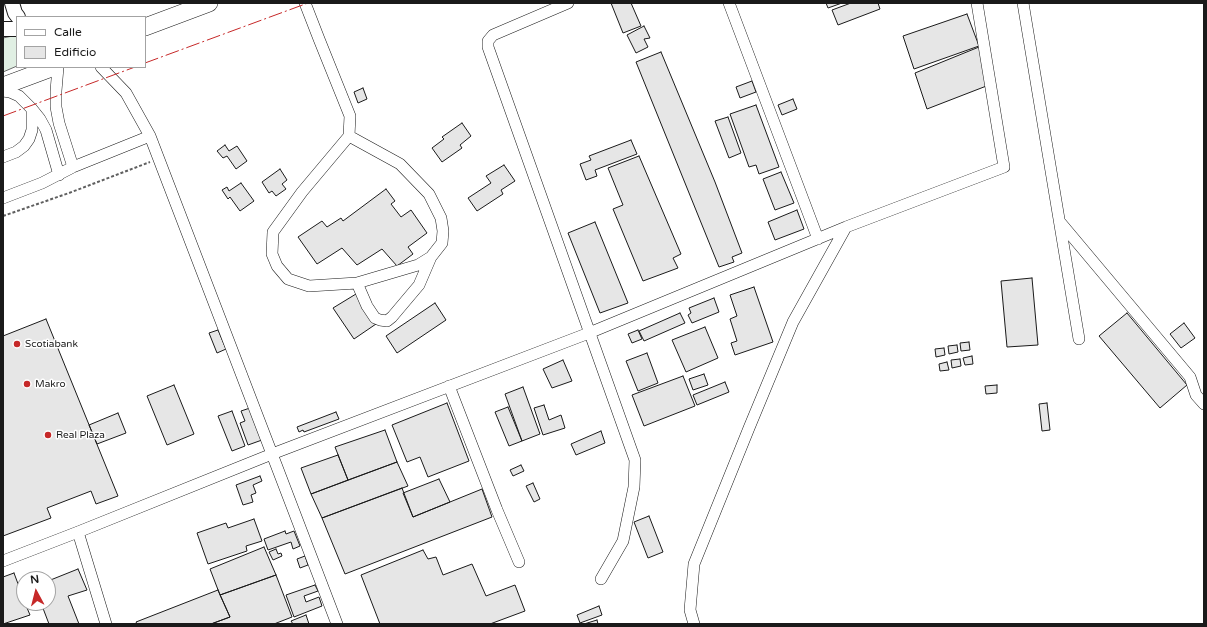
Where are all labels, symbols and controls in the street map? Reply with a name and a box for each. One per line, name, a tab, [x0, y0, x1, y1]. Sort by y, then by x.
legend	[16, 16, 146, 68]
text: Calle	[54, 25, 82, 39]
text: Edificio	[54, 45, 96, 59]
place label: Scotiabank	[25, 338, 78, 350]
marker: Scotiabank	[12, 339, 22, 349]
place label: Makro	[35, 378, 65, 390]
marker: Makro	[22, 379, 32, 389]
place label: Real Plaza	[56, 429, 105, 441]
marker: Real Plaza	[43, 430, 53, 440]
north arrow	[16, 571, 56, 611]
text: N	[29, 573, 40, 587]

